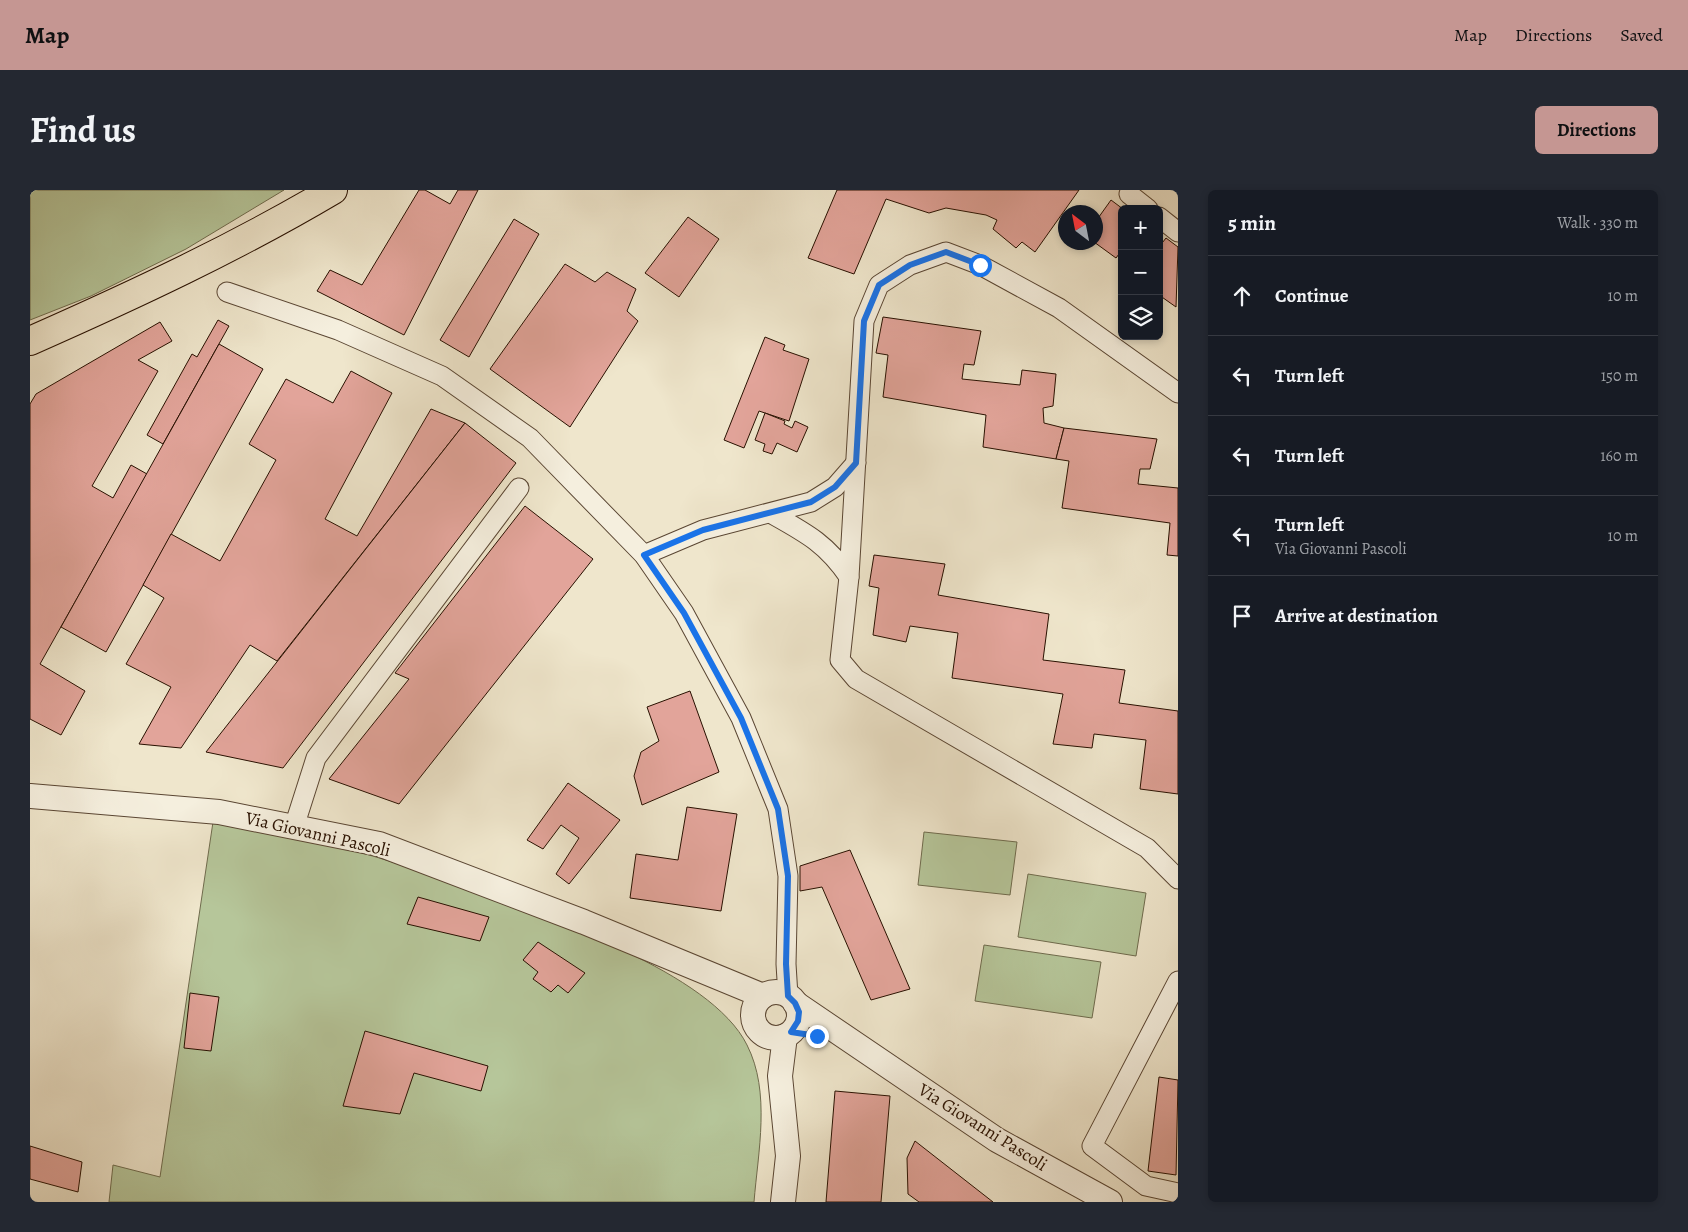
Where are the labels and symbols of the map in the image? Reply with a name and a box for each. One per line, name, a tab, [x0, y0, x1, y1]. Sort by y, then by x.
north arrow	[1058, 205, 1103, 250]
route start	[969, 254, 992, 277]
street label: Via Giovanni Pascoli	[242, 805, 393, 862]
route end	[806, 1025, 829, 1048]
street label: Via Giovanni Pascoli	[913, 1077, 1052, 1176]

